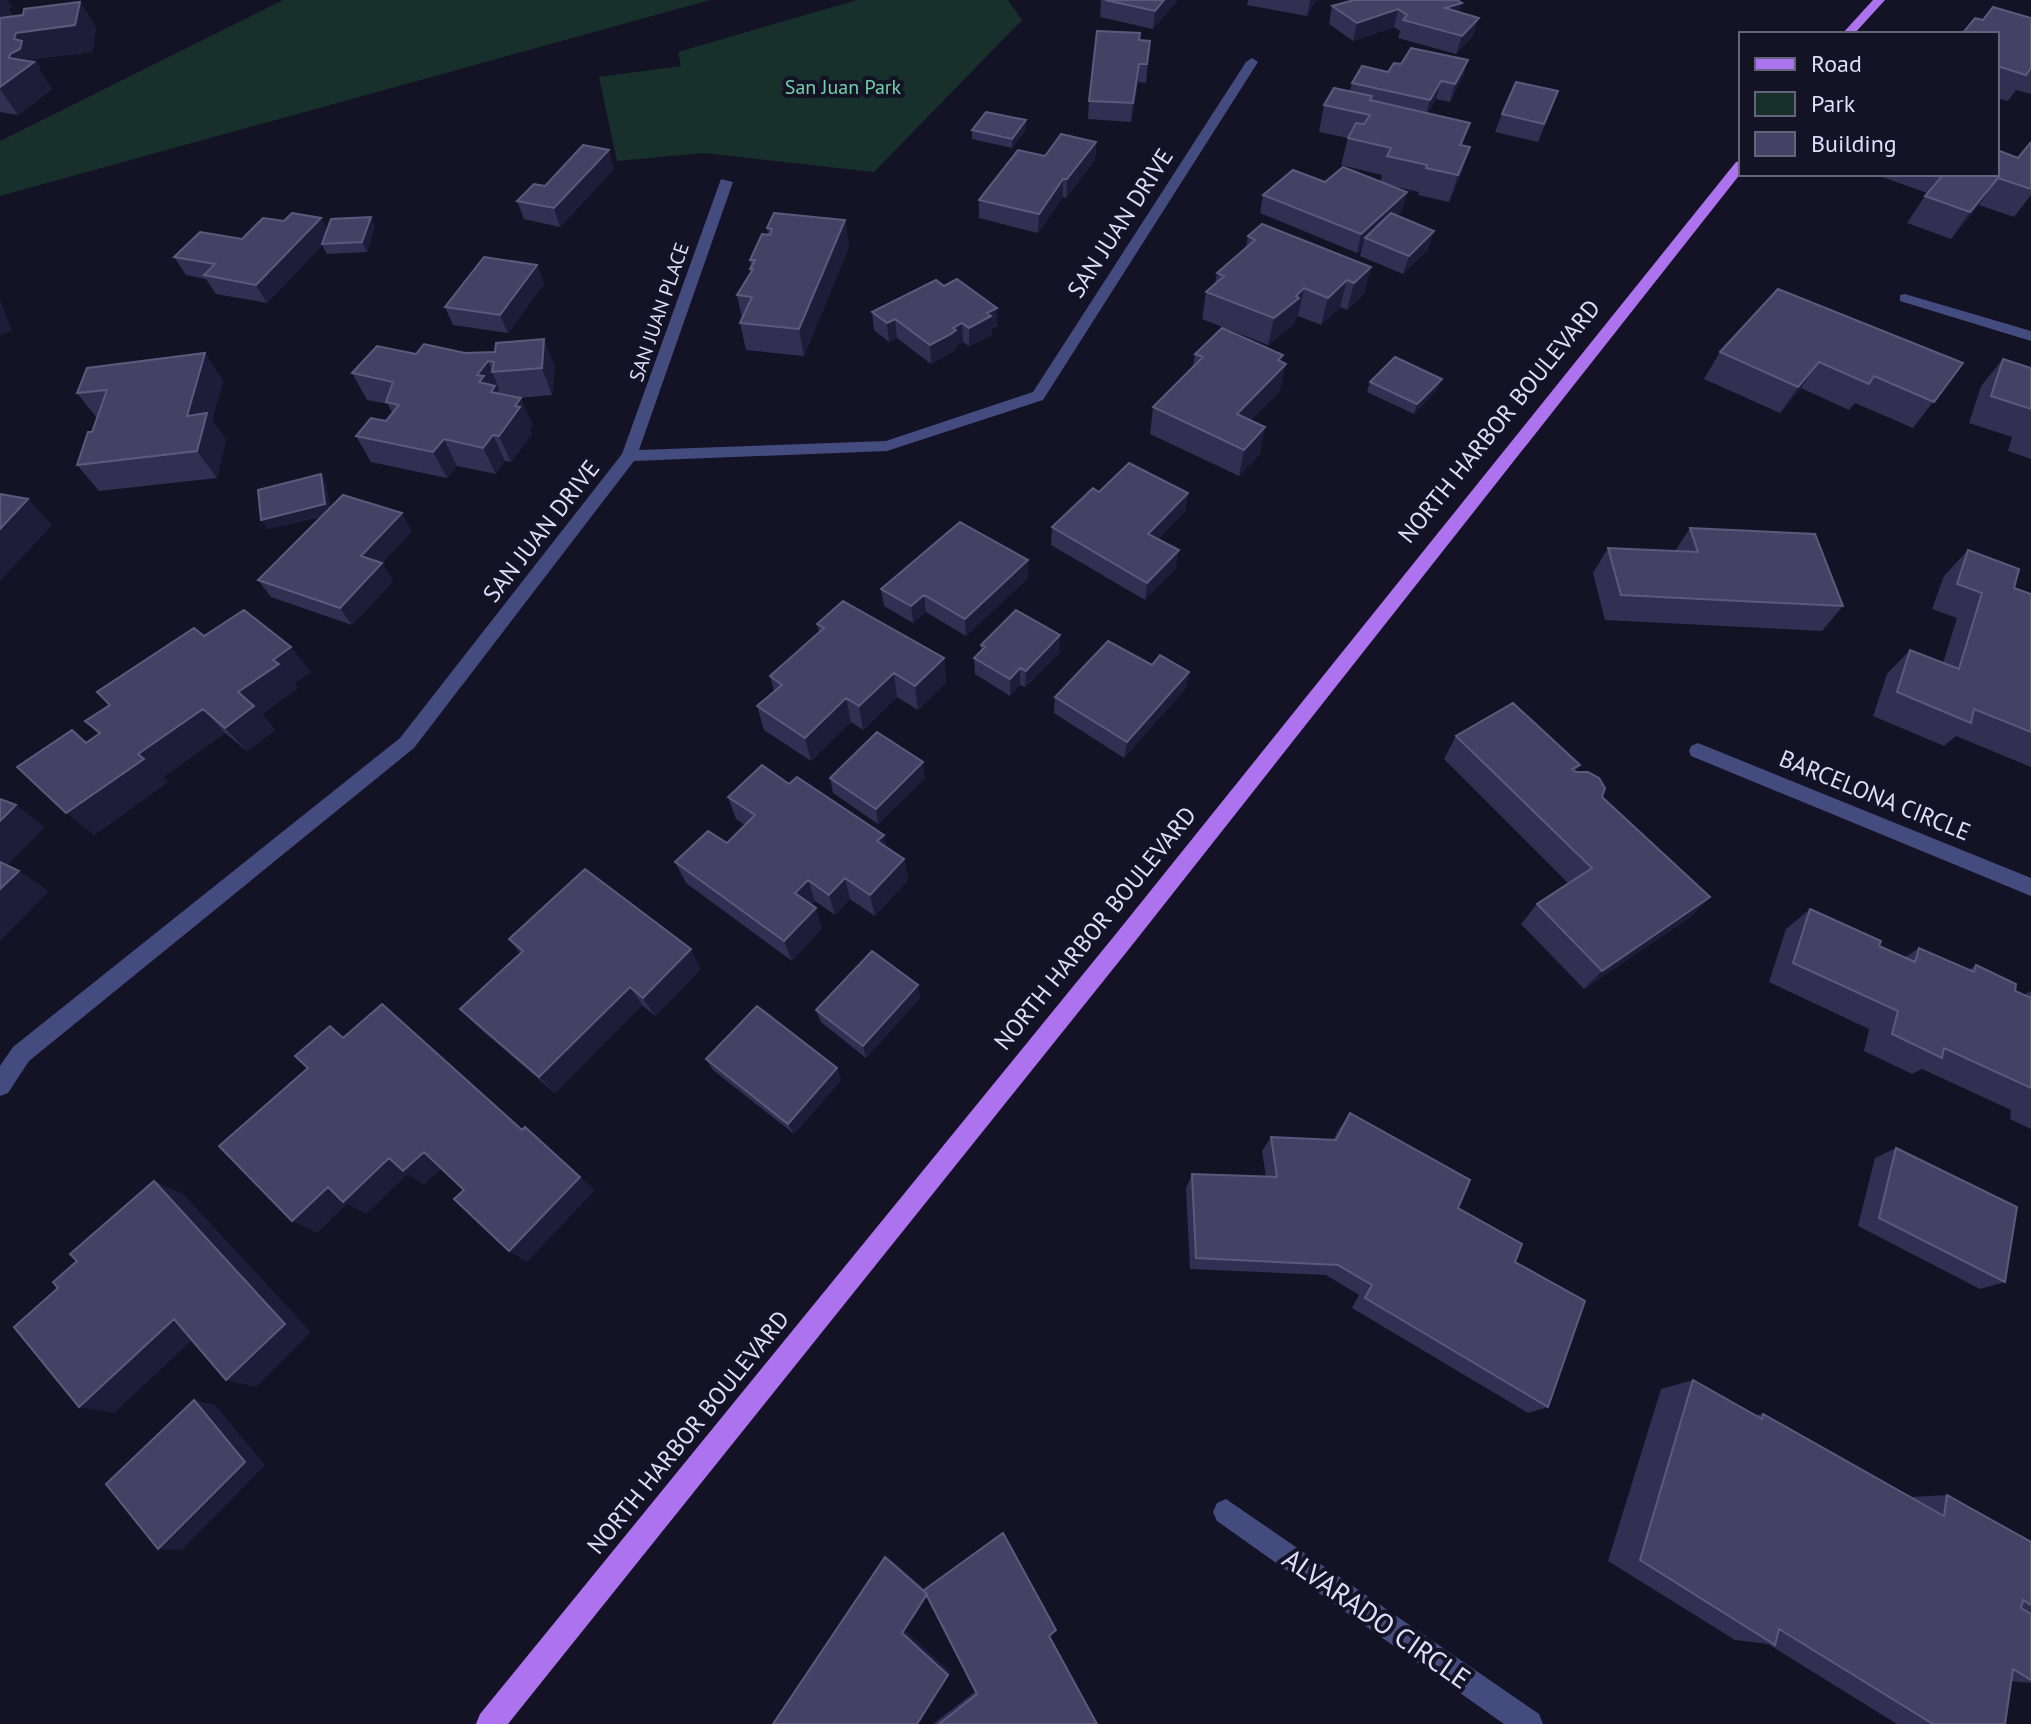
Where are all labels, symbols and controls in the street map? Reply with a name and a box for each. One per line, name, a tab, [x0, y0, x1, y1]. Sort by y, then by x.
legend	[1739, 32, 1999, 176]
text: Road	[1811, 48, 1862, 79]
park label: San Juan Park	[785, 74, 902, 100]
text: Park	[1811, 88, 1856, 119]
text: Building	[1811, 128, 1897, 159]
street label: SAN JUAN DRIVE	[1060, 142, 1180, 304]
street label: SAN JUAN PLACE	[623, 239, 695, 385]
street label: NORTH HARBOR BOULEVARD	[1391, 293, 1607, 549]
street label: SAN JUAN DRIVE	[476, 454, 606, 608]
street label: BARCELONA CIRCLE	[1775, 742, 1975, 848]
street label: NORTH HARBOR BOULEVARD	[987, 800, 1203, 1056]
street label: NORTH HARBOR BOULEVARD	[580, 1304, 796, 1560]
street label: ALVARADO CIRCLE	[1276, 1539, 1478, 1697]

